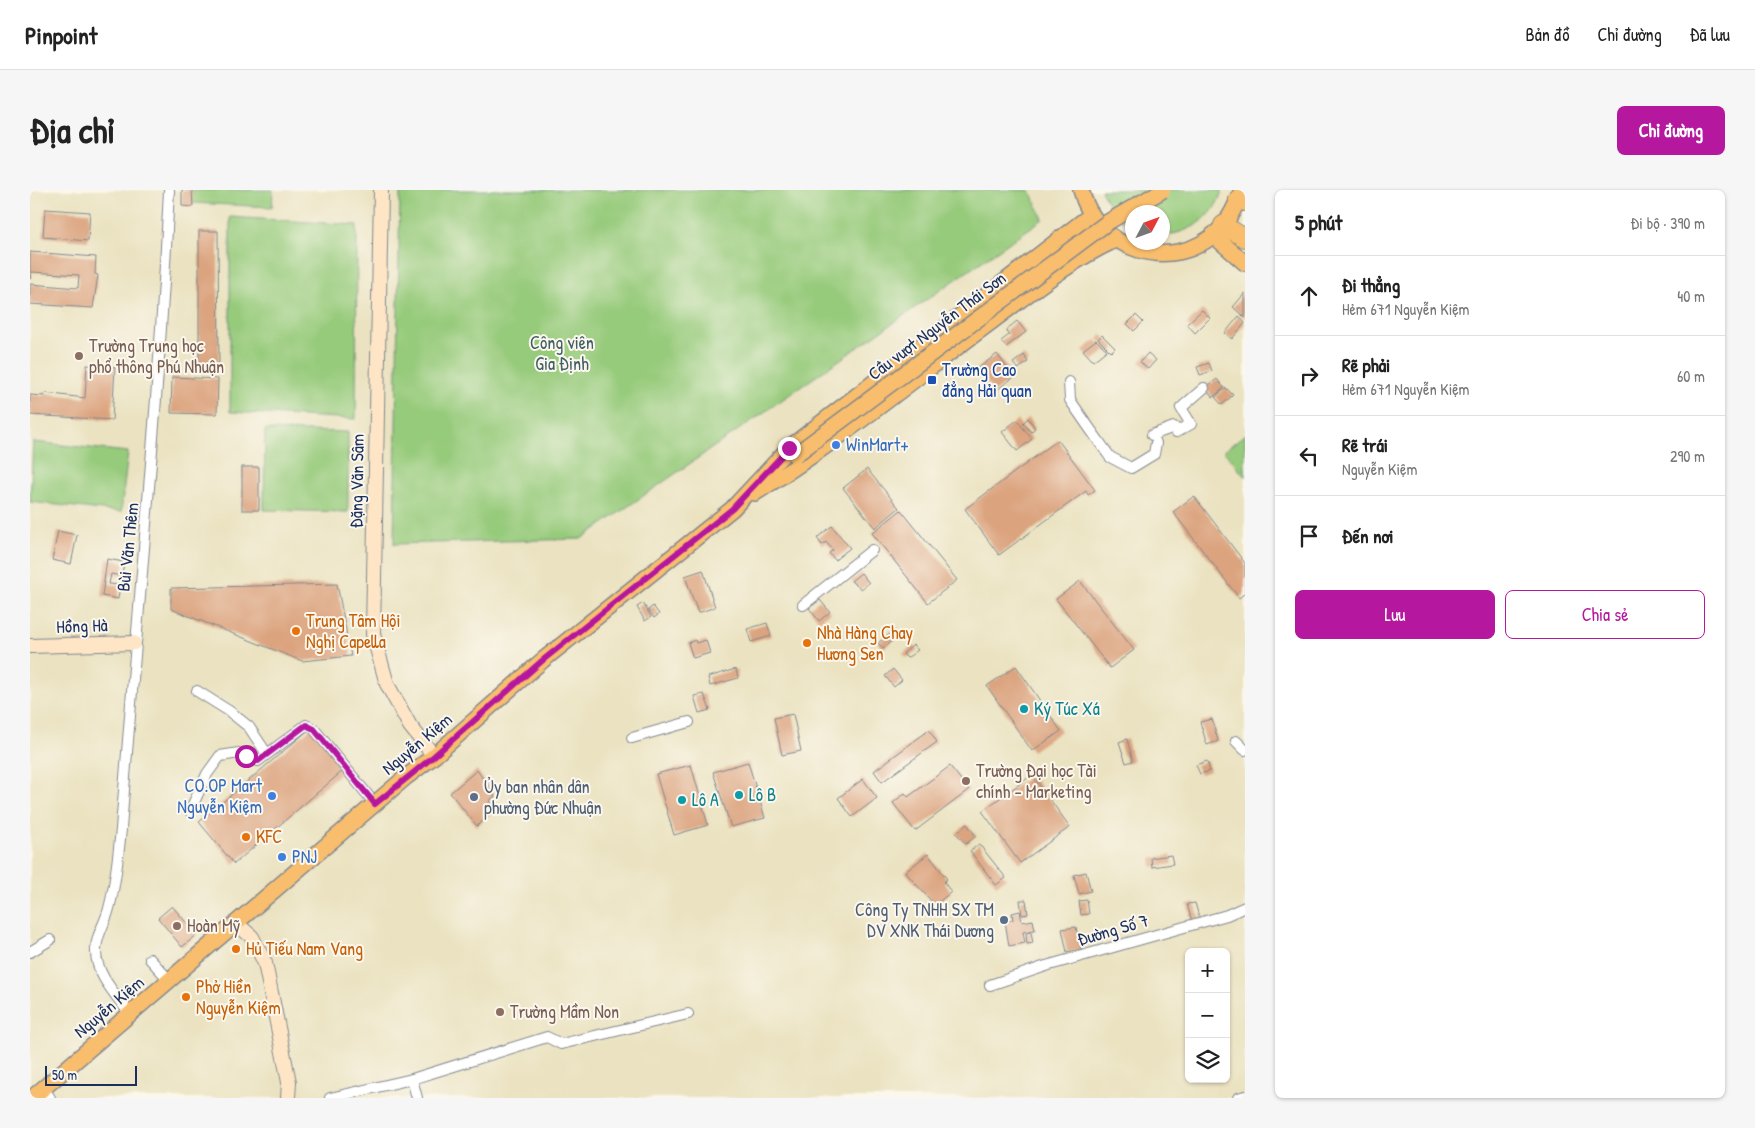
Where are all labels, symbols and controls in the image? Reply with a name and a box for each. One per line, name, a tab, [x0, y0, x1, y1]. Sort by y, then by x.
text: Pinpoint	[25, 19, 97, 51]
text: Bản đồ	[1526, 22, 1569, 47]
text: Chỉ đường	[1597, 22, 1662, 47]
text: Đã lưu	[1690, 22, 1730, 47]
button: Chỉ đường	[1617, 106, 1725, 155]
text: Địa chỉ	[30, 107, 115, 154]
north arrow	[1125, 205, 1170, 250]
text: 5 phút	[1295, 208, 1342, 237]
text: Đi bộ · 390 m	[1631, 212, 1705, 234]
street label: Cầu vượt Nguyễn Thái Sơn	[863, 265, 1011, 386]
text: Đi thẳng	[1342, 272, 1400, 298]
icon: ahead	[1295, 282, 1323, 310]
text: 40 m	[1677, 285, 1705, 307]
text: Hẻm 671 Nguyễn Kiệm	[1342, 298, 1470, 320]
park label: Công viên Gia Định	[530, 330, 594, 376]
place label: Trường Trung học phổ thông Phú Nhuận	[89, 333, 224, 379]
marker: Trường Trung học phổ thông Phú Nhuận	[73, 350, 85, 362]
text: Rẽ phải	[1342, 352, 1390, 378]
place label: Trường Cao đẳng Hải quan	[942, 357, 1032, 403]
icon: right	[1295, 362, 1323, 390]
text: 60 m	[1677, 365, 1705, 387]
marker: Trường Cao đẳng Hải quan	[926, 374, 938, 386]
text: Hẻm 671 Nguyễn Kiệm	[1342, 378, 1470, 400]
place label: WinMart+	[846, 432, 909, 457]
text: Rẽ trái	[1342, 432, 1388, 458]
street label: Đặng Văn Sâm	[343, 434, 370, 528]
route end	[778, 437, 801, 460]
marker: WinMart+	[830, 439, 842, 451]
icon: left	[1295, 442, 1323, 470]
text: 290 m	[1670, 445, 1705, 467]
text: Nguyễn Kiệm	[1342, 458, 1417, 480]
street label: Bùi Văn Thêm	[110, 501, 145, 593]
icon: arrive	[1295, 522, 1323, 550]
text: Đến nơi	[1342, 523, 1393, 549]
button: Lưu	[1295, 590, 1495, 639]
button: Chia sẻ	[1505, 590, 1705, 639]
place label: Trung Tâm Hội Nghị Capella	[306, 608, 400, 654]
street label: Hồng Hà	[56, 612, 108, 639]
place label: Nhà Hàng Chay Hương Sen	[817, 620, 914, 666]
marker: Trung Tâm Hội Nghị Capella	[290, 625, 302, 637]
marker: Nhà Hàng Chay Hương Sen	[801, 637, 813, 649]
place label: Ký Túc Xá	[1034, 696, 1100, 721]
marker: Ký Túc Xá	[1018, 703, 1030, 715]
street label: Nguyễn Kiệm	[376, 707, 457, 780]
route start	[235, 745, 258, 768]
place label: Trường Đại học Tài chính - Marketing	[976, 758, 1097, 804]
place label: CO.OP Mart Nguyễn Kiệm	[177, 773, 263, 819]
place label: Ủy ban nhân dân phường Đức Nhuận	[484, 774, 602, 820]
marker: Trường Đại học Tài chính - Marketing	[960, 775, 972, 787]
place label: Lô B	[749, 782, 776, 807]
place label: Lô A	[692, 787, 719, 812]
marker: Lô B	[733, 789, 745, 801]
marker: CO.OP Mart Nguyễn Kiệm	[266, 790, 278, 802]
marker: Ủy ban nhân dân phường Đức Nhuận	[468, 791, 480, 803]
marker: Lô A	[676, 794, 688, 806]
place label: KFC	[256, 824, 282, 849]
marker: KFC	[240, 831, 252, 843]
place label: PNJ	[292, 844, 317, 869]
marker: PNJ	[276, 851, 288, 863]
place label: Công Ty TNHH SX TM DV XNK Thái Dương	[855, 897, 994, 943]
street label: Đường Số 7	[1074, 907, 1152, 952]
place label: Hoàn Mỹ	[187, 913, 241, 938]
marker: Công Ty TNHH SX TM DV XNK Thái Dương	[998, 914, 1010, 926]
marker: Hoàn Mỹ	[171, 920, 183, 932]
place label: Hủ Tiếu Nam Vang	[246, 936, 363, 961]
marker: Hủ Tiếu Nam Vang	[230, 943, 242, 955]
map controls	[1185, 948, 1230, 1083]
button: +	[1185, 948, 1230, 993]
street label: Nguyễn Kiệm	[68, 970, 149, 1043]
place label: Phở Hiền Nguyễn Kiệm	[196, 974, 281, 1020]
marker: Phở Hiền Nguyễn Kiệm	[180, 991, 192, 1003]
button: −	[1185, 993, 1230, 1038]
place label: Trường Mầm Non	[510, 999, 619, 1024]
marker: Trường Mầm Non	[494, 1006, 506, 1018]
button: layers	[1185, 1038, 1230, 1083]
scale bar	[45, 1063, 138, 1086]
text: 50 m	[52, 1065, 77, 1084]

